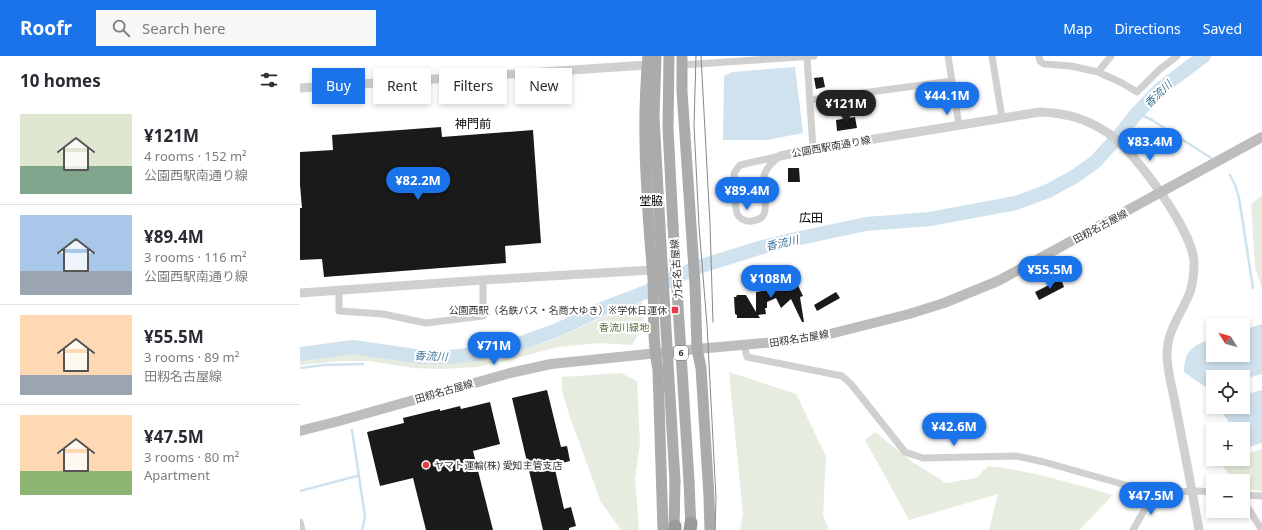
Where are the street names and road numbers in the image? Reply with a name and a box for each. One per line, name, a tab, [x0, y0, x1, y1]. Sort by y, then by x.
street label: 公園西駅南通り線	[790, 132, 872, 160]
street label: 田籾名古屋線	[1070, 206, 1130, 246]
street label: 力石名古屋線	[667, 239, 685, 299]
street label: 田籾名古屋線	[768, 326, 830, 350]
road number: 6	[674, 346, 688, 360]
street label: 田籾名古屋線	[413, 376, 475, 406]

